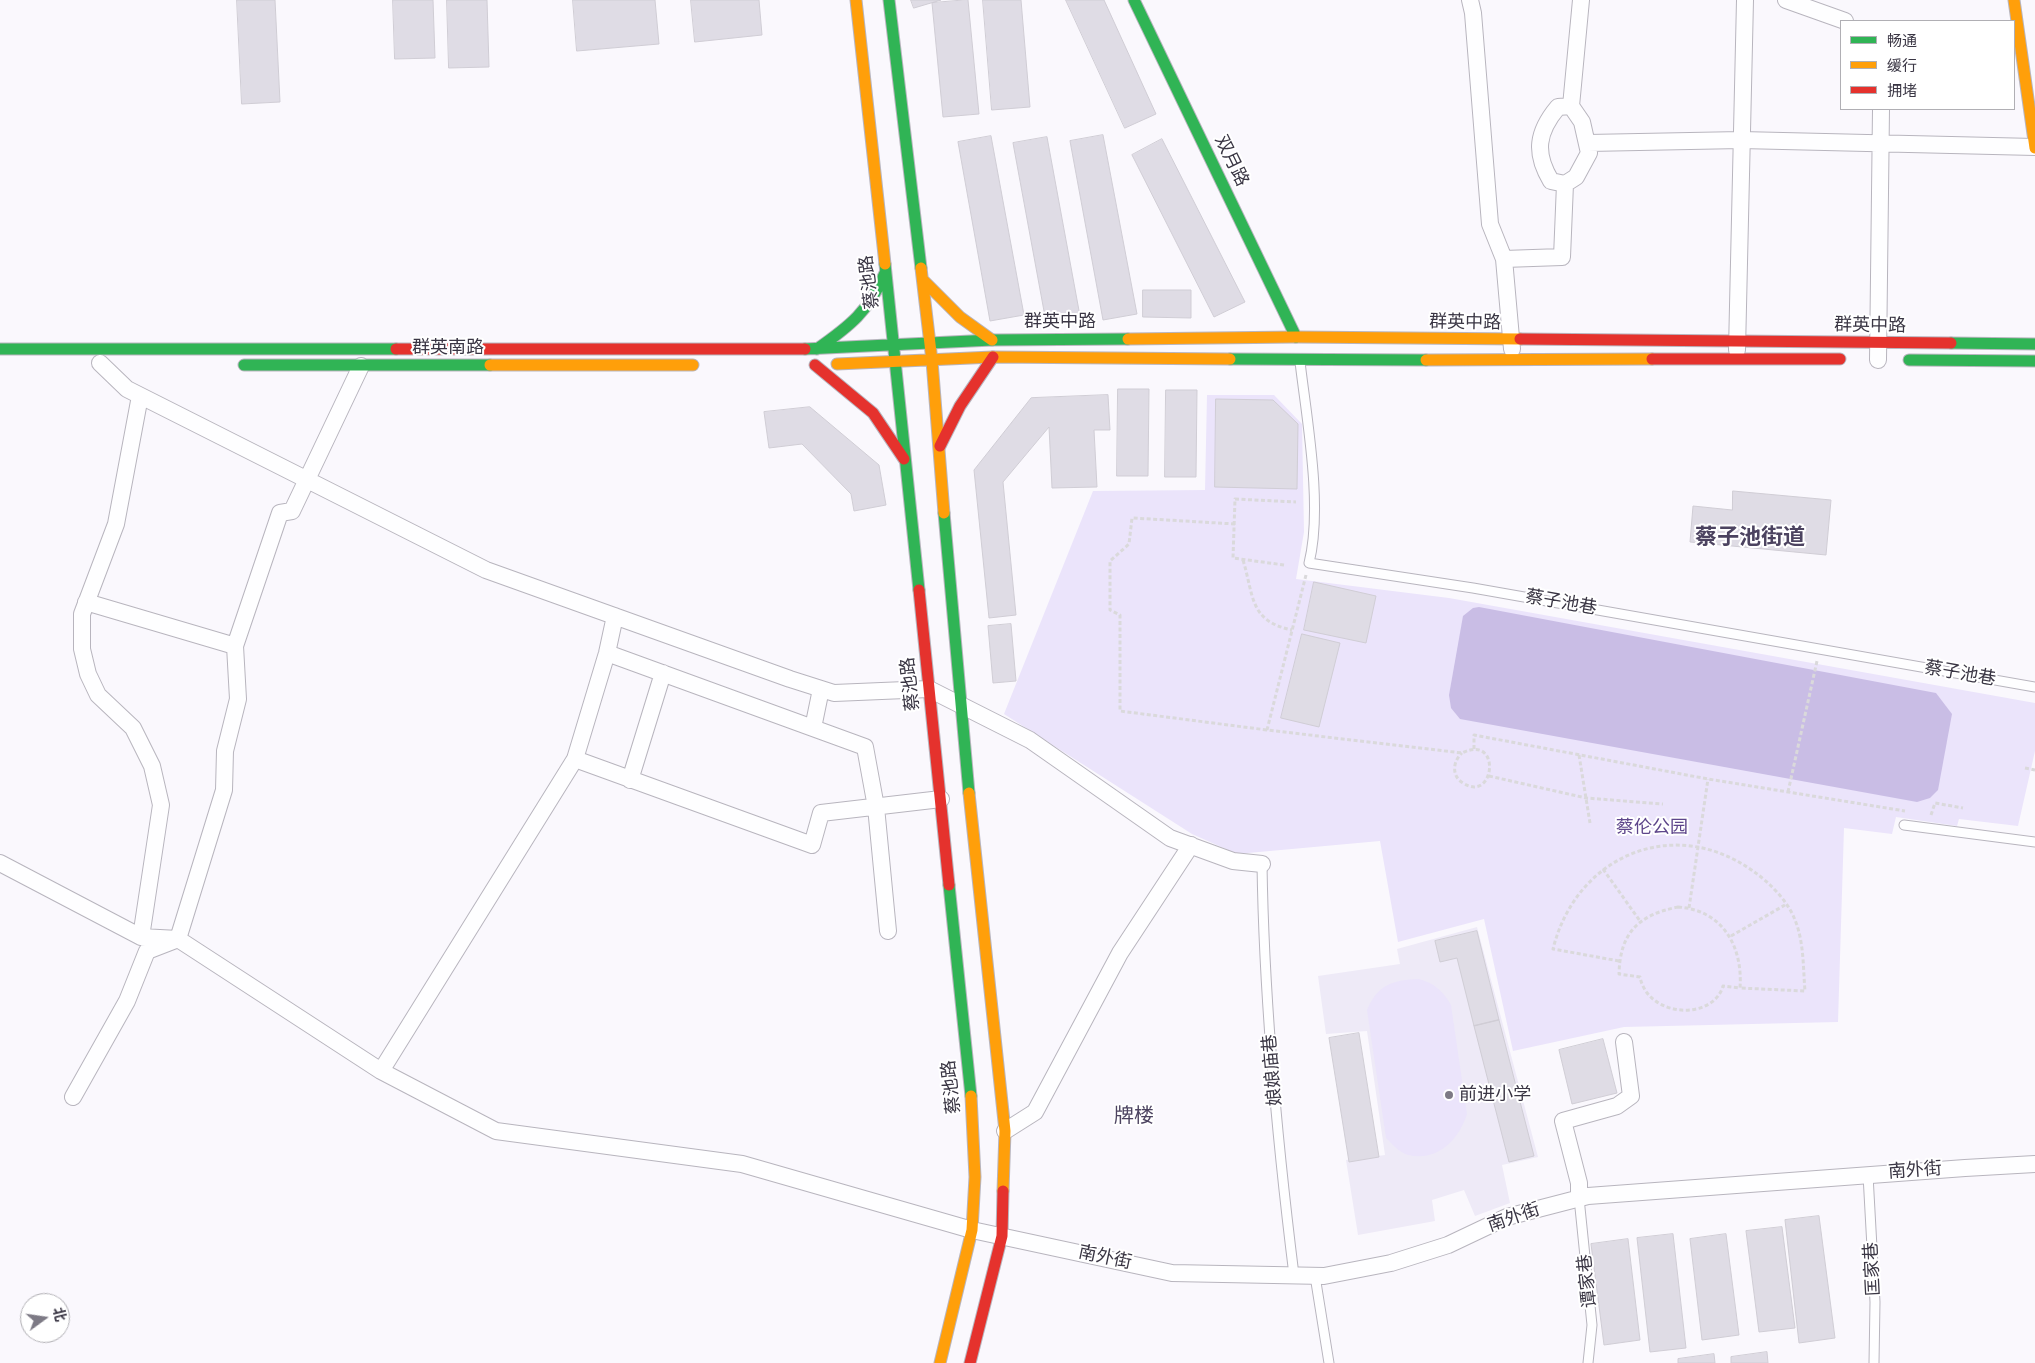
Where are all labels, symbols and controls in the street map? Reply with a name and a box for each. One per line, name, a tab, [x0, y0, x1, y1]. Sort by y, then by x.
legend	[1840, 20, 2015, 110]
text: 畅通	[1887, 32, 1917, 50]
text: 缓行	[1887, 57, 1917, 75]
text: 拥堵	[1887, 82, 1917, 100]
street label: 双月路	[1209, 132, 1253, 190]
street label: 蔡池路	[856, 254, 884, 310]
street label: 群英中路	[1024, 311, 1096, 333]
street label: 群英中路	[1429, 312, 1501, 334]
street label: 群英中路	[1834, 315, 1906, 337]
street label: 群英南路	[412, 337, 484, 359]
district label: 蔡子池街道	[1695, 525, 1805, 551]
street label: 蔡子池巷	[1524, 586, 1598, 620]
street label: 蔡池路	[897, 656, 925, 712]
street label: 蔡子池巷	[1923, 657, 1997, 691]
park label: 蔡伦公园	[1616, 817, 1688, 839]
street label: 娘娘庙巷	[1259, 1033, 1287, 1107]
street label: 蔡池路	[938, 1059, 966, 1115]
place label: 前进小学	[1459, 1084, 1531, 1106]
marker: 前进小学	[1443, 1089, 1455, 1101]
district label: 牌楼	[1114, 1105, 1154, 1129]
street label: 南外街	[1887, 1158, 1943, 1184]
street label: 南外街	[1485, 1199, 1543, 1237]
street label: 匡家巷	[1861, 1241, 1885, 1297]
street label: 南外街	[1076, 1242, 1134, 1274]
street label: 谭家巷	[1574, 1253, 1602, 1309]
north arrow	[20, 1293, 70, 1343]
text: 北	[49, 1306, 69, 1323]

